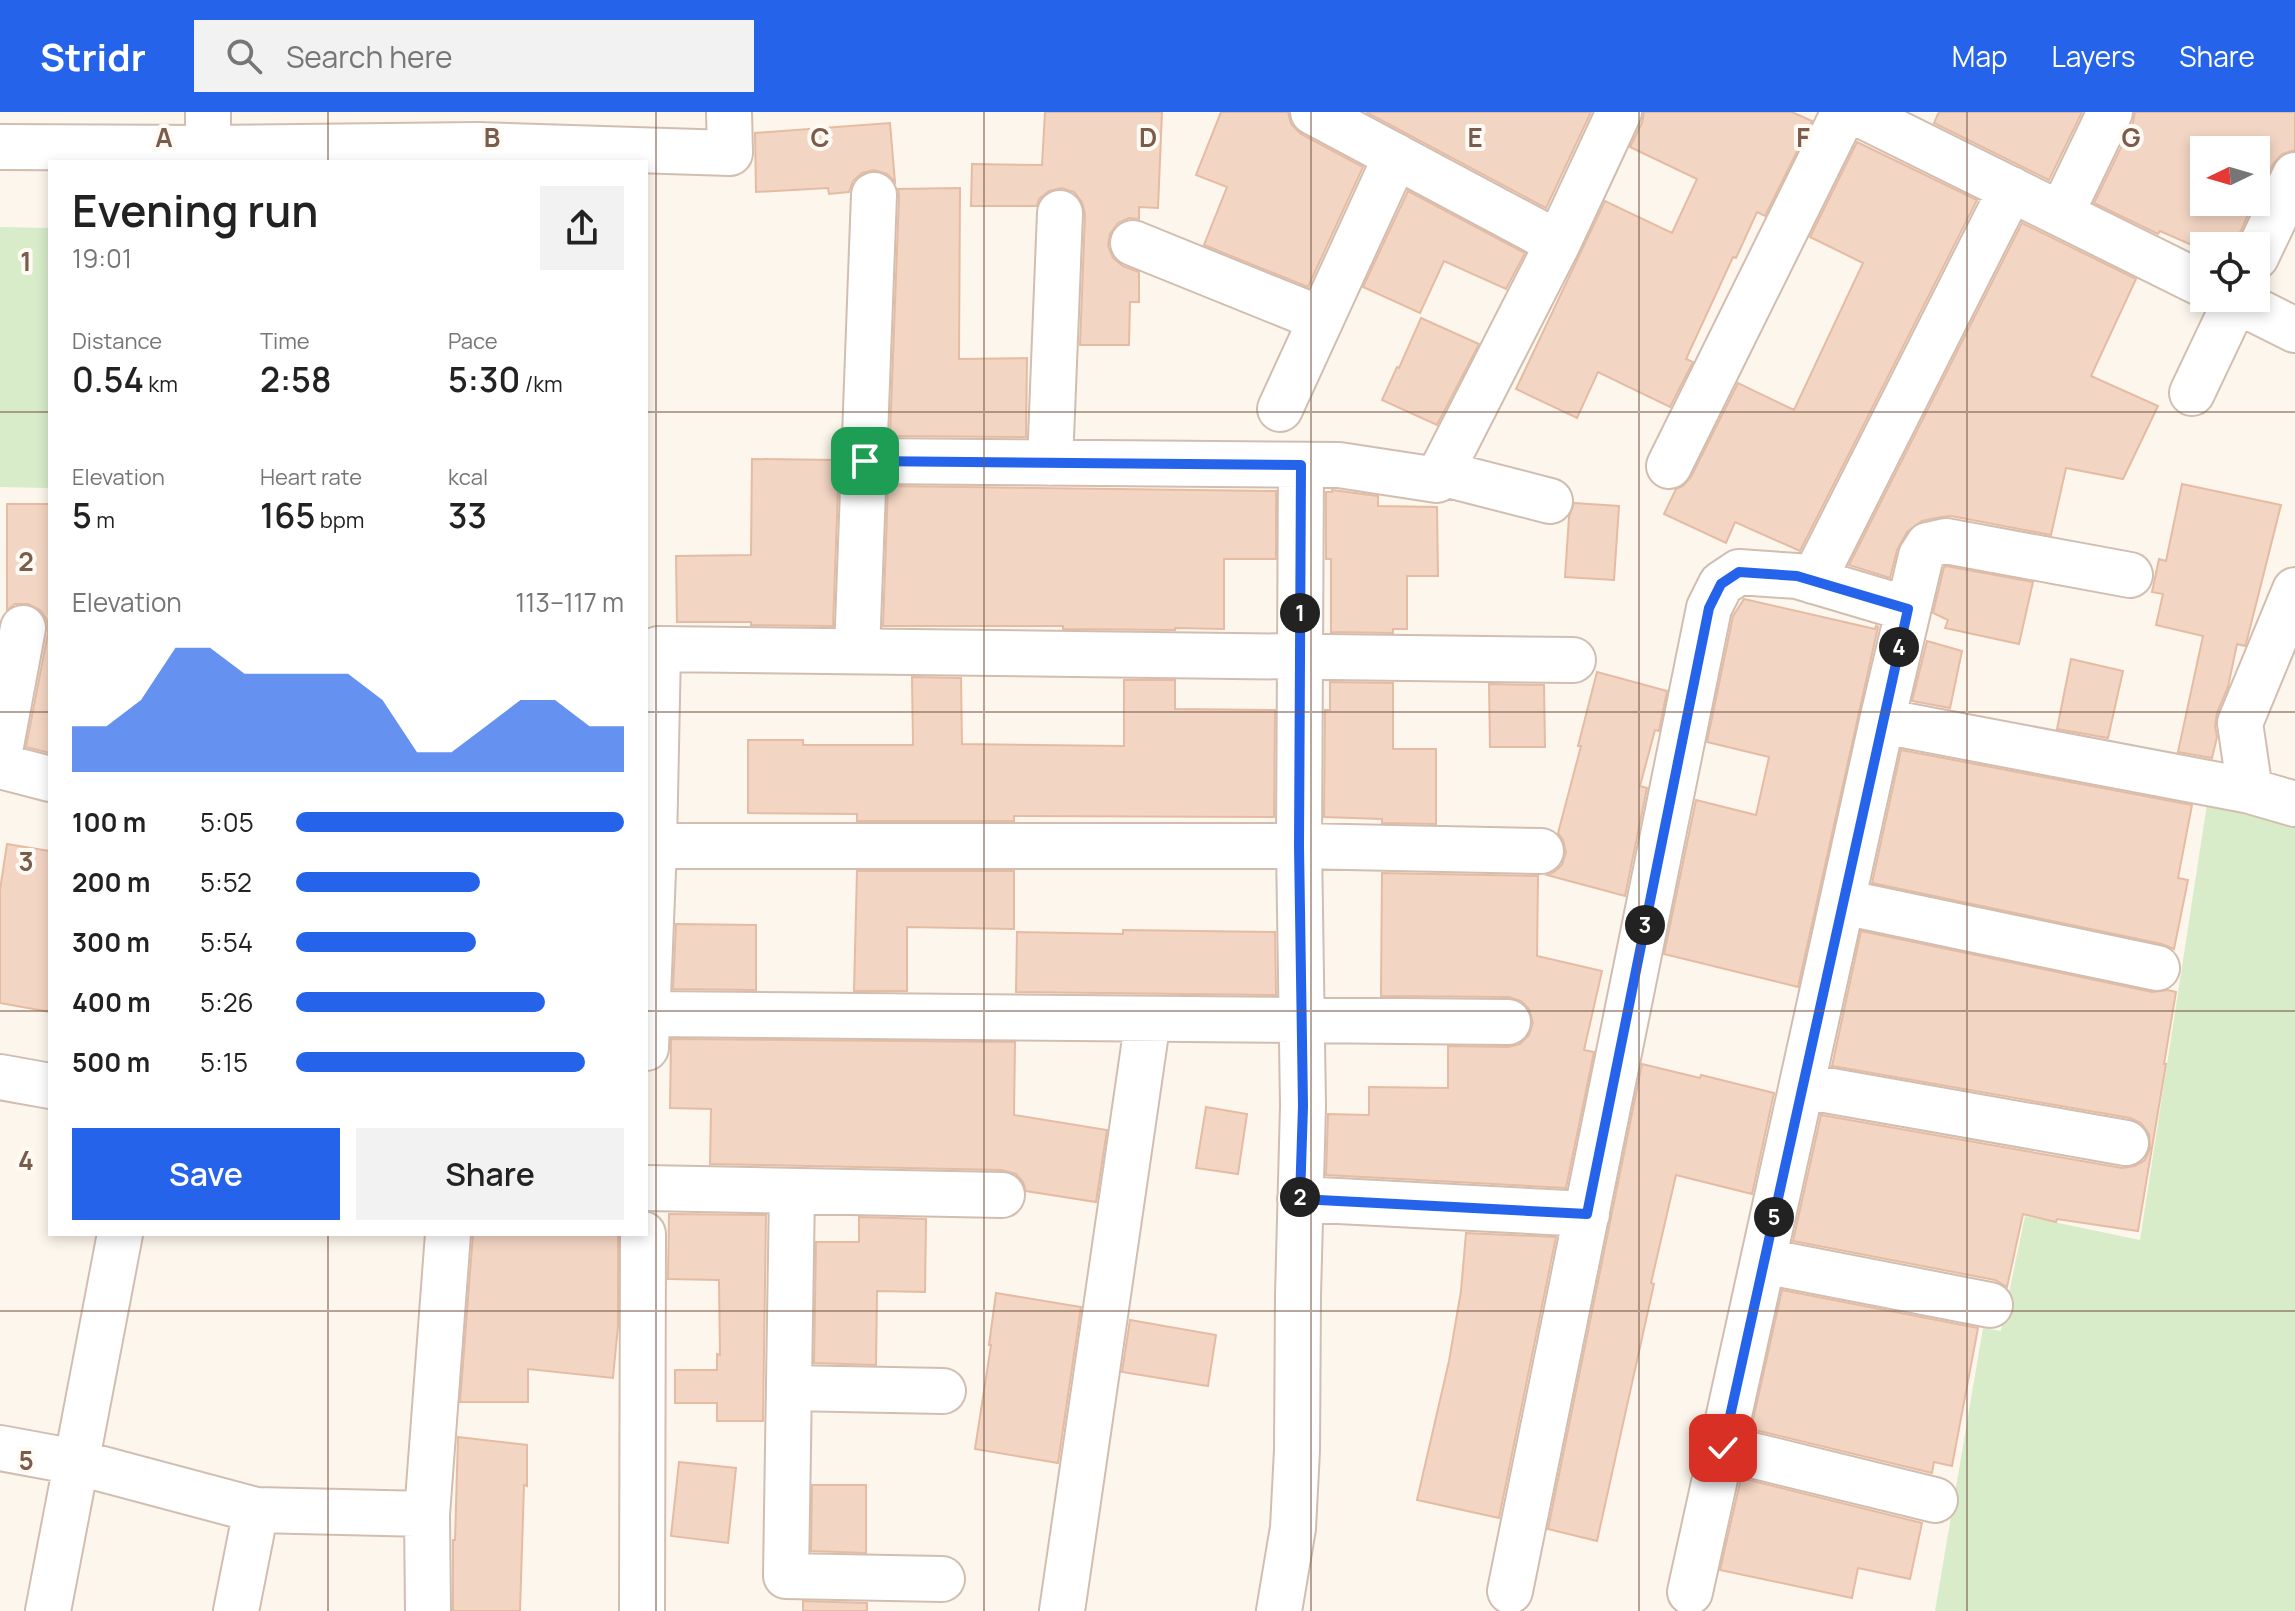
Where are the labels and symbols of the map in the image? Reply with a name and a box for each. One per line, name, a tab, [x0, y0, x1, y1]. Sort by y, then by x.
text: A	[155, 119, 173, 155]
text: B	[484, 119, 500, 155]
text: C	[810, 119, 830, 155]
text: D	[1139, 119, 1157, 155]
text: E	[1467, 119, 1483, 155]
text: F	[1796, 119, 1810, 155]
text: G	[2121, 119, 2141, 155]
north arrow	[2190, 136, 2270, 216]
text: 1	[20, 243, 32, 279]
pin	[831, 427, 899, 495]
text: 2	[18, 543, 34, 579]
pin: 1	[1280, 593, 1320, 633]
pin: 4	[1879, 627, 1919, 667]
text: 3	[18, 843, 34, 879]
pin: 3	[1625, 905, 1665, 945]
text: 4	[18, 1142, 34, 1178]
pin: 2	[1280, 1177, 1320, 1217]
pin: 5	[1754, 1197, 1794, 1237]
pin	[1689, 1414, 1757, 1482]
text: 5	[18, 1442, 34, 1478]

